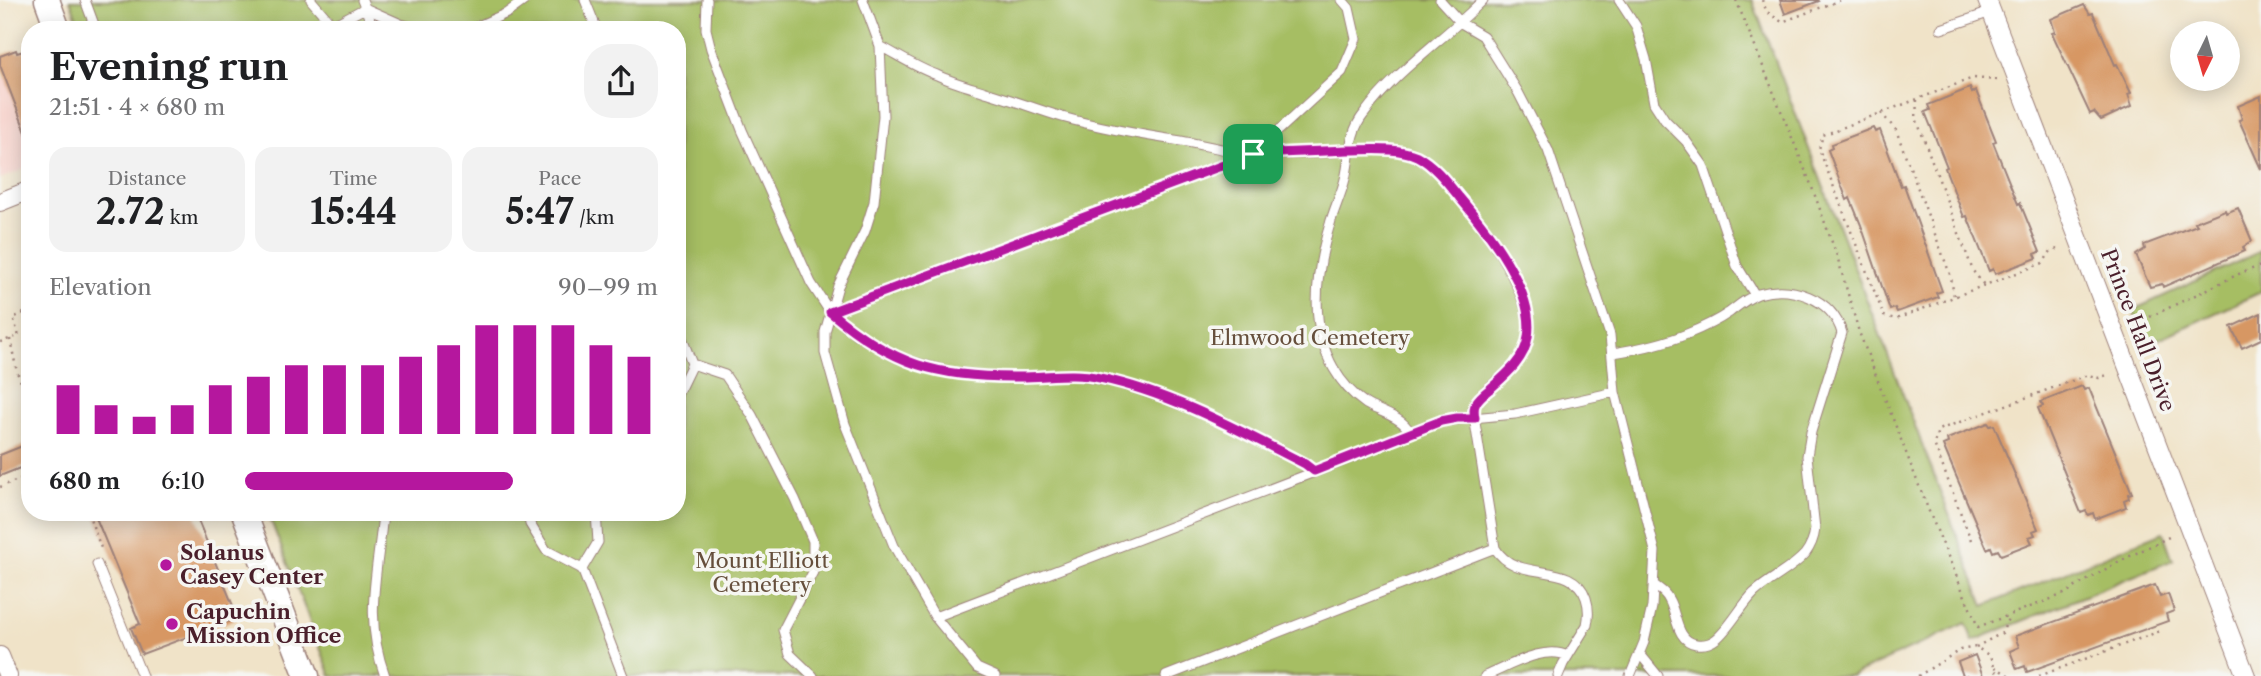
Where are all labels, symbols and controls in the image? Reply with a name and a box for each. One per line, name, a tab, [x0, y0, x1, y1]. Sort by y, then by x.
north arrow	[2170, 21, 2240, 91]
map controls	[2170, 21, 2240, 91]
text: Evening run	[49, 43, 289, 90]
button: share	[584, 44, 658, 118]
text: 21:51 · 4 × 680 m	[49, 93, 225, 121]
pin	[1223, 124, 1283, 184]
icon: arrive	[1234, 135, 1272, 173]
text: Distance	[108, 167, 186, 190]
text: Time	[329, 167, 378, 190]
text: Pace	[538, 167, 581, 190]
text: 2.72	[96, 190, 165, 233]
text: 15:44	[310, 190, 397, 233]
text: 5:47	[505, 190, 574, 233]
text: km	[165, 206, 198, 229]
text: /km	[574, 206, 614, 229]
street label: Prince Hall Drive	[2096, 245, 2181, 415]
text: Elevation	[49, 273, 152, 301]
text: 90–99 m	[558, 273, 658, 301]
park label: Elmwood Cemetery	[1210, 325, 1410, 350]
text: 680 m	[49, 467, 120, 495]
text: 6:10	[161, 467, 205, 495]
place label: Solanus Casey Center	[180, 540, 324, 589]
park label: Mount Elliott Cemetery	[695, 548, 829, 597]
marker: Solanus Casey Center	[158, 557, 174, 573]
place label: Capuchin Mission Office	[186, 599, 341, 648]
marker: Capuchin Mission Office	[164, 616, 180, 632]

